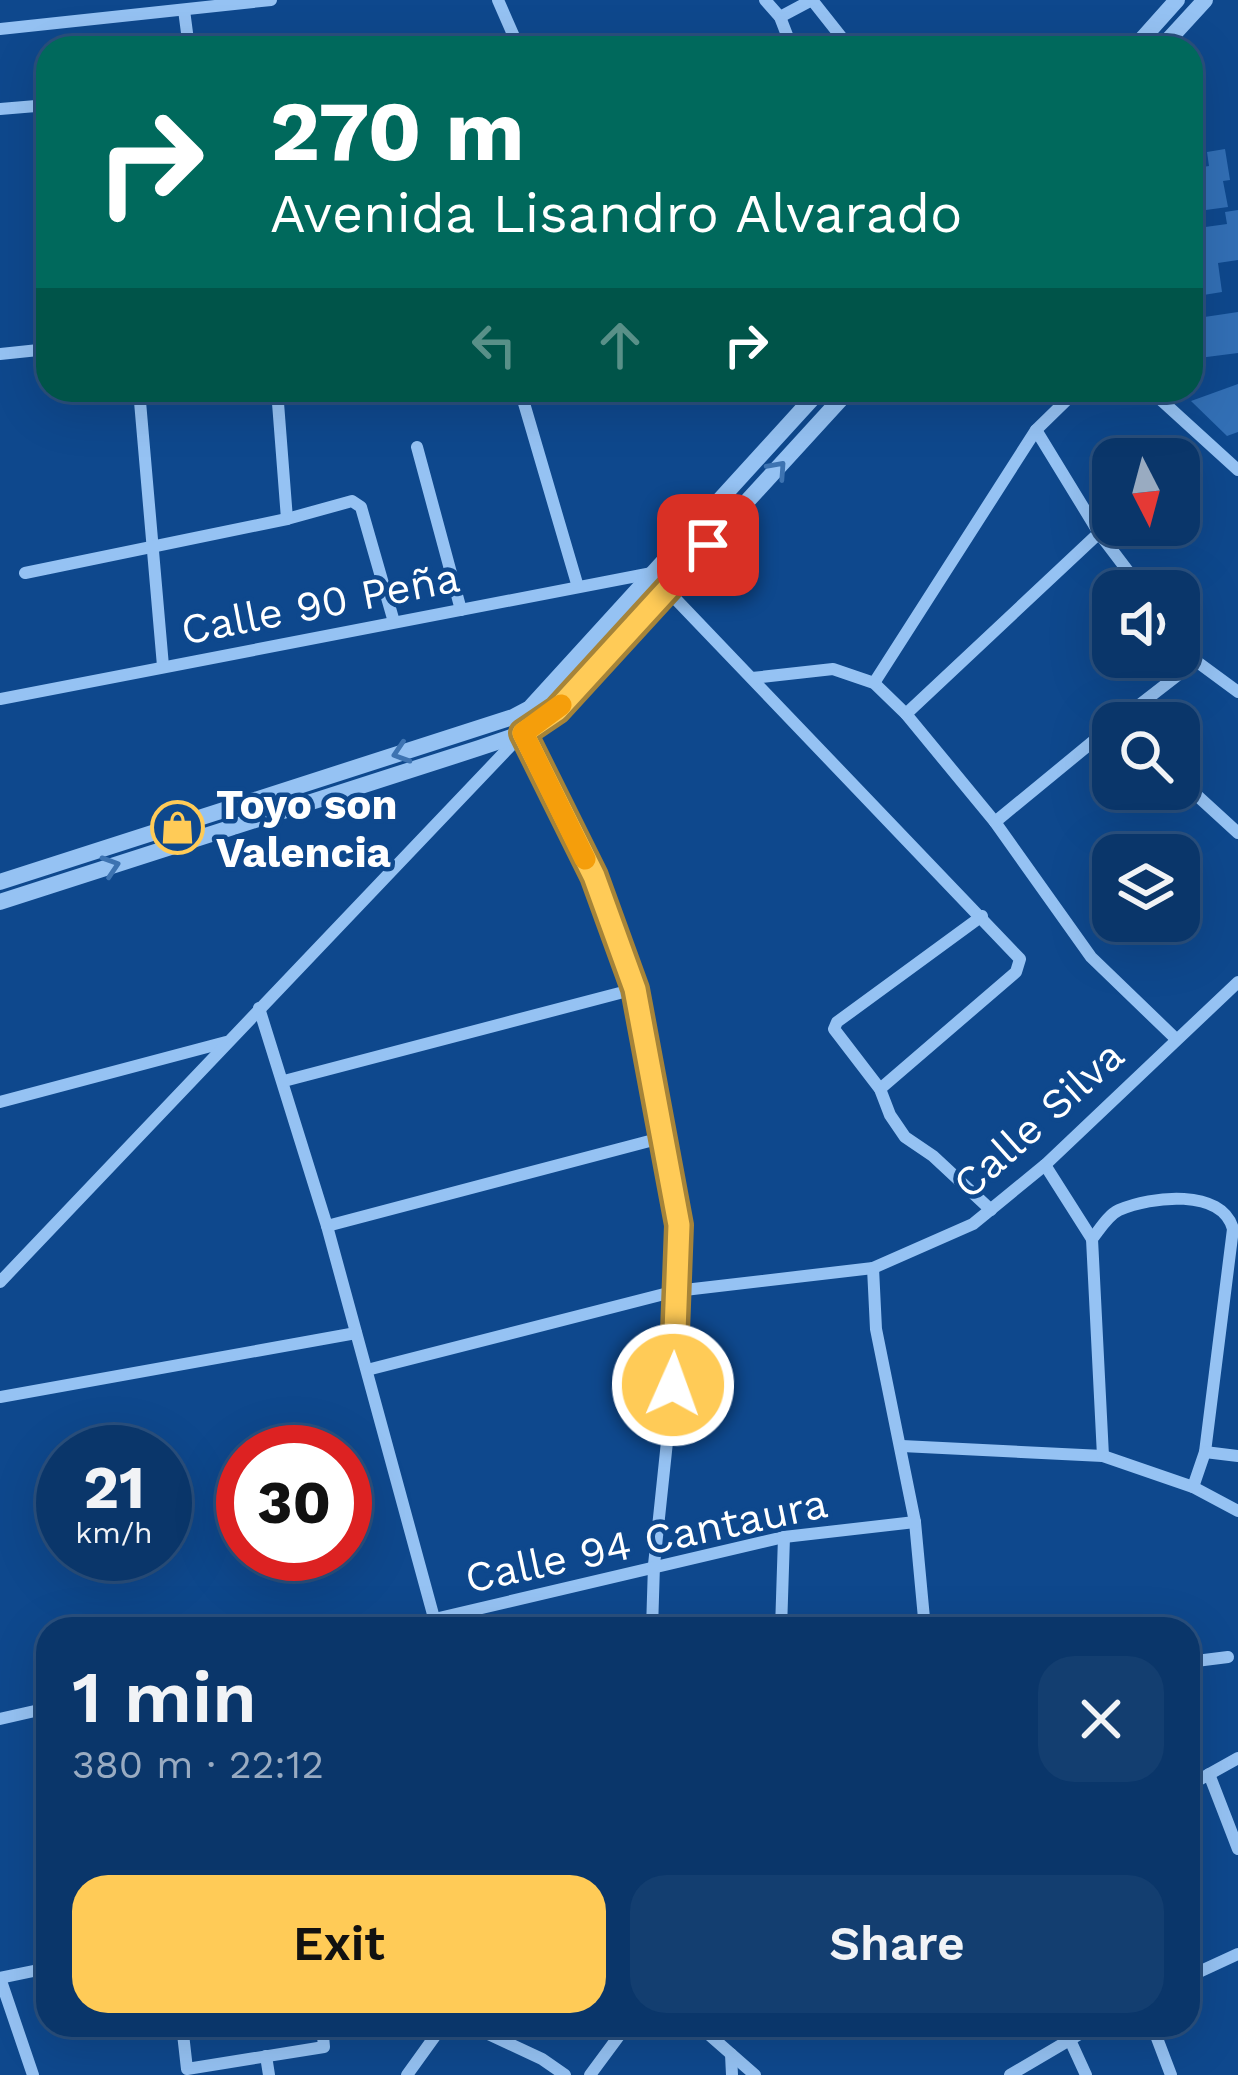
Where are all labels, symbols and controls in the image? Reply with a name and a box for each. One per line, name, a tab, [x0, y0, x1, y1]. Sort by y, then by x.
text: 270 m	[270, 82, 525, 180]
icon: right	[72, 84, 228, 240]
text: Avenida Lisandro Alvarado	[270, 182, 962, 245]
icon: left	[461, 312, 527, 378]
icon: ahead	[587, 312, 653, 378]
icon: right	[713, 312, 779, 378]
north arrow	[1092, 438, 1200, 546]
map controls	[1092, 438, 1200, 942]
one-way arrow	[764, 461, 785, 482]
pin	[657, 494, 759, 596]
icon: arrive	[675, 512, 741, 578]
street label: Calle 90 Peña	[177, 552, 463, 654]
button: sound	[1092, 570, 1200, 678]
button: search	[1092, 702, 1200, 810]
one-way arrow	[391, 739, 412, 764]
place label: Toyo son Valencia	[216, 780, 397, 877]
shop icon: Toyo son Valencia	[149, 800, 205, 856]
button: layers	[1092, 834, 1200, 942]
one-way arrow	[100, 856, 121, 881]
street label: Calle Silva	[943, 1030, 1133, 1208]
position arrow	[610, 1322, 736, 1448]
speed limit sign: 30	[216, 1425, 372, 1581]
text: 21	[83, 1452, 145, 1523]
street label: Calle 94 Cantaura	[461, 1478, 831, 1603]
text: km/h	[75, 1515, 153, 1550]
text: 1 min	[72, 1655, 257, 1739]
button: close	[1038, 1656, 1164, 1782]
text: 380 m · 22:12	[72, 1742, 324, 1787]
button: Exit	[72, 1875, 606, 2013]
button: Share	[630, 1875, 1164, 2013]

